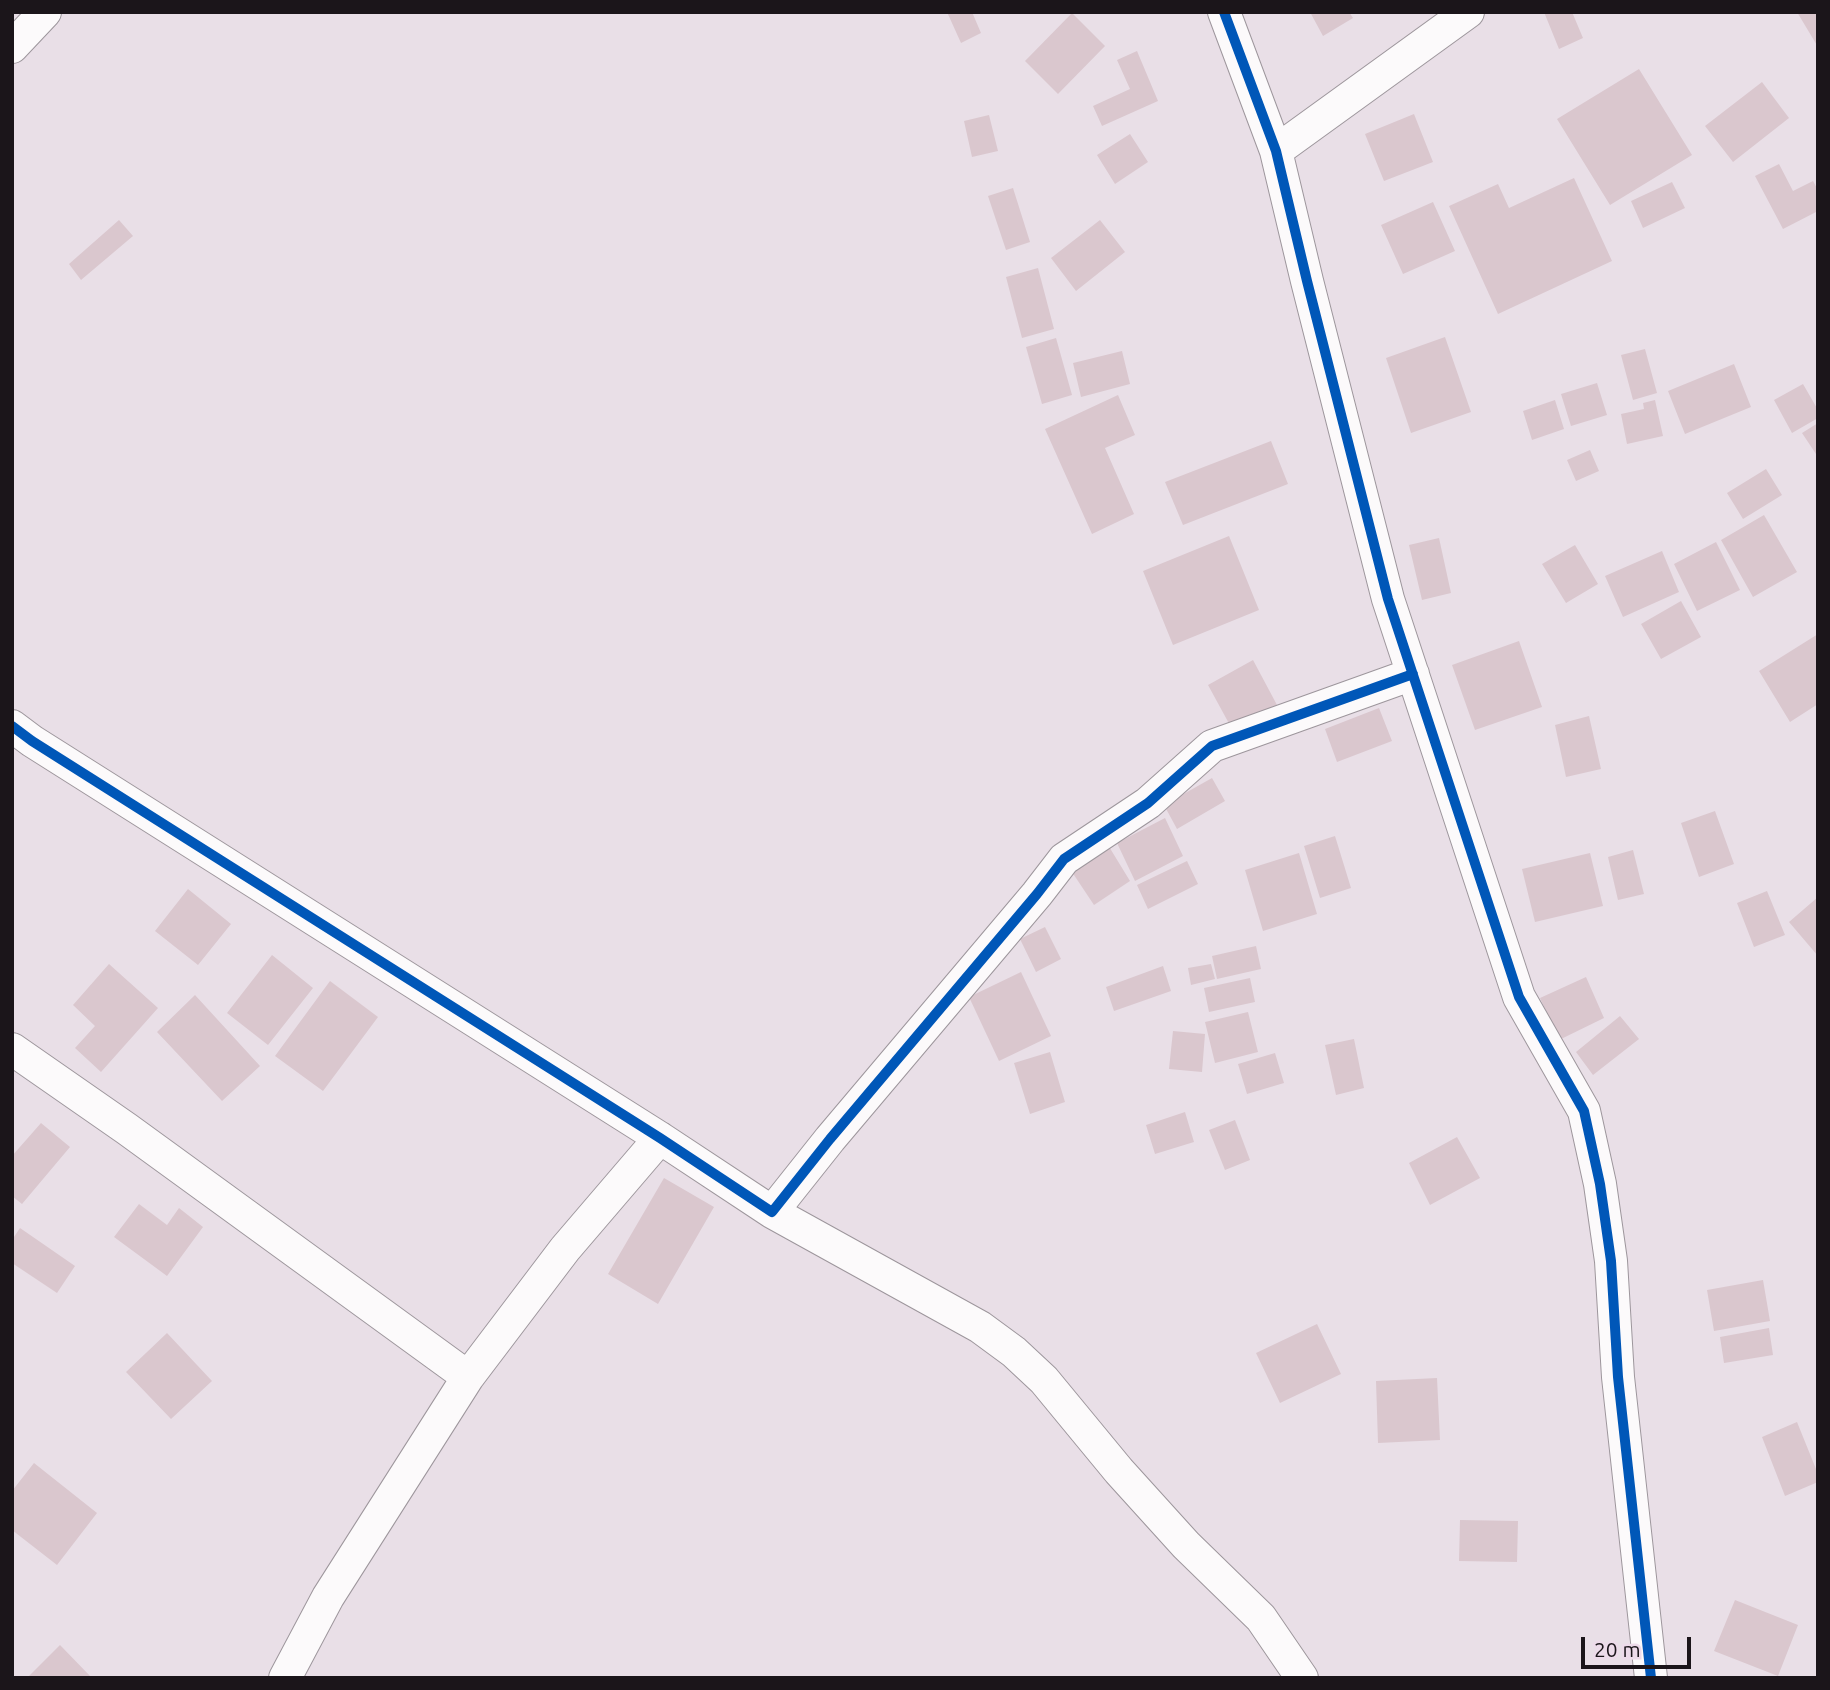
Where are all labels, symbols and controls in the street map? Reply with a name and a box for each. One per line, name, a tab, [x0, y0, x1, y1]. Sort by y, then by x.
scale bar	[1585, 1624, 1695, 1668]
text: 20 m	[1594, 1637, 1641, 1661]

